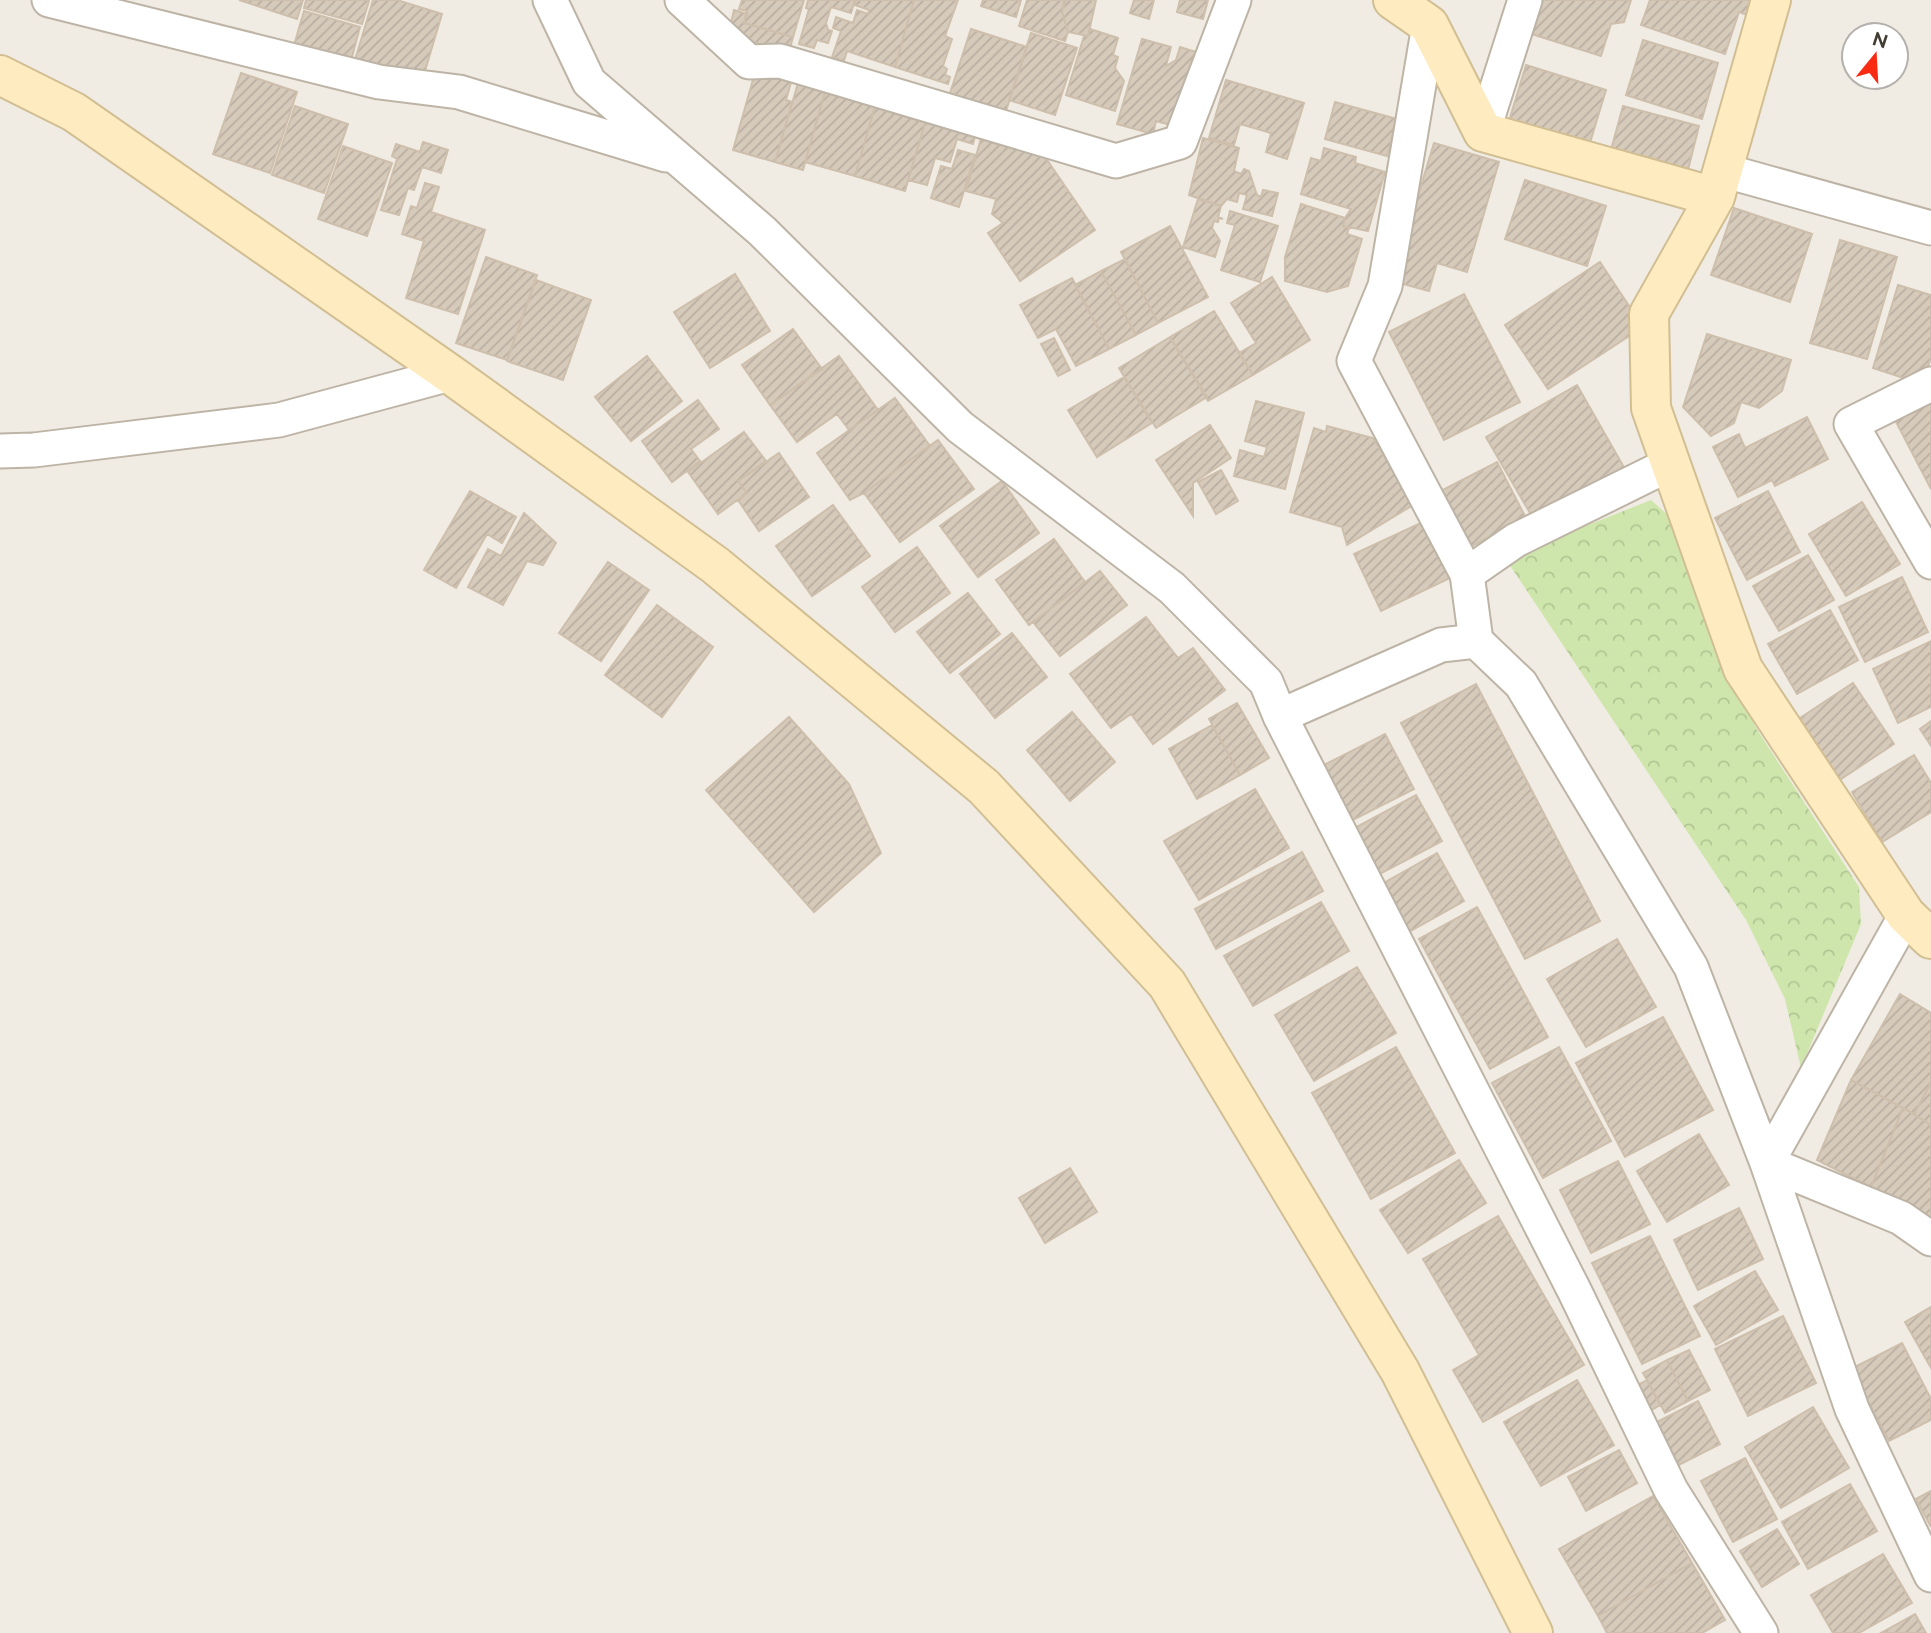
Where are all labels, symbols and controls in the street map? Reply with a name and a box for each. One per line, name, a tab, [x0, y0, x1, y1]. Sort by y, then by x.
north arrow	[1840, 21, 1910, 91]
text: N	[1870, 27, 1891, 53]

